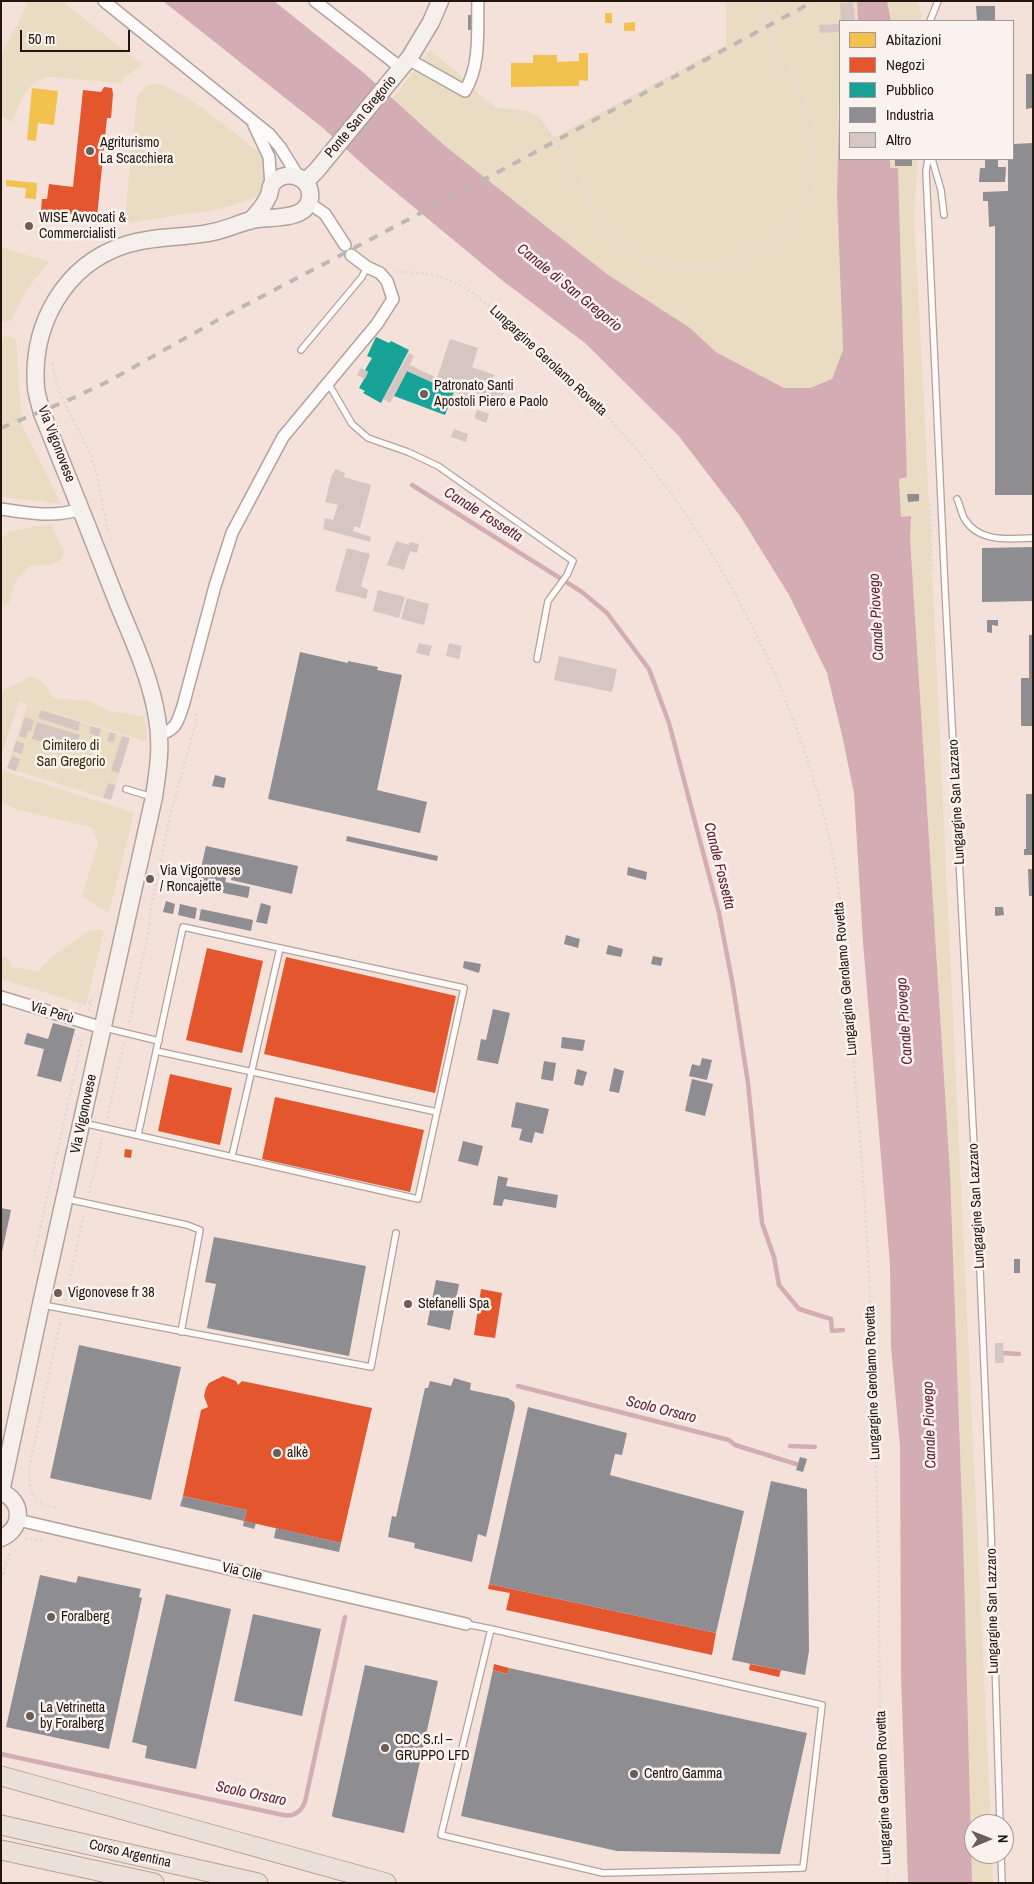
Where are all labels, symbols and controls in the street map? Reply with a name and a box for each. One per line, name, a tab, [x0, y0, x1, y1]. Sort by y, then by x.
scale bar	[22, 20, 132, 52]
legend	[839, 20, 1014, 160]
text: 50 m	[28, 28, 55, 49]
text: Abitazioni	[886, 29, 941, 50]
text: Negozi	[886, 54, 925, 75]
street label: Ponte San Gregorio	[322, 72, 400, 162]
text: Pubblico	[886, 79, 934, 100]
text: Industria	[886, 104, 934, 125]
text: Altro	[886, 129, 911, 150]
place label: Agriturismo La Scacchiera	[100, 135, 173, 168]
marker: Agriturismo La Scacchiera	[84, 145, 96, 157]
place label: WISE Avvocati & Commercialisti	[39, 210, 126, 242]
marker: WISE Avvocati & Commercialisti	[23, 220, 35, 232]
water label: Canale di San Gregorio	[513, 240, 625, 336]
street label: Lungargine Gerolamo Rovetta	[486, 302, 610, 420]
place label: Patronato Santi Apostoli Piero e Paolo	[434, 378, 548, 411]
marker: Patronato Santi Apostoli Piero e Paolo	[418, 388, 430, 400]
street label: Via Vigonovese	[34, 403, 78, 485]
water label: Canale Fossetta	[440, 484, 526, 546]
water label: Canale Piovego	[866, 573, 888, 661]
park label: Cimitero di San Gregorio	[37, 738, 105, 770]
street label: Lungargine San Lazzaro	[945, 739, 969, 865]
water label: Canale Fossetta	[699, 821, 739, 911]
place label: Via Vigonovese / Roncajette	[160, 863, 241, 896]
marker: Via Vigonovese / Roncajette	[144, 873, 156, 885]
street label: Lungargine Gerolamo Rovetta	[831, 901, 861, 1057]
water label: Canale Piovego	[893, 977, 917, 1065]
street label: Via Perù	[28, 998, 76, 1028]
street label: Via Vigonovese	[67, 1073, 101, 1155]
street label: Lungargine San Lazzaro	[965, 1143, 989, 1269]
place label: Vigonovese fr 38	[68, 1285, 155, 1301]
marker: Vigonovese fr 38	[52, 1287, 64, 1299]
place label: Stefanelli Spa	[418, 1296, 489, 1312]
marker: Stefanelli Spa	[402, 1298, 414, 1310]
street label: Lungargine Gerolamo Rovetta	[862, 1306, 884, 1460]
water label: Canale Piovego	[919, 1381, 941, 1469]
water label: Scolo Orsaro	[624, 1393, 698, 1427]
place label: alkè	[287, 1445, 308, 1461]
marker: alkè	[271, 1447, 283, 1459]
street label: Lungargine San Lazzaro	[984, 1548, 1002, 1674]
street label: Via Cile	[220, 1559, 264, 1585]
place label: Foralberg	[61, 1609, 110, 1625]
marker: Foralberg	[45, 1611, 57, 1623]
place label: La Vetrinetta by Foralberg	[40, 1700, 105, 1732]
marker: La Vetrinetta by Foralberg	[24, 1710, 36, 1722]
street label: Lungargine Gerolamo Rovetta	[873, 1711, 895, 1865]
place label: CDC S.r.l – GRUPPO LFD	[395, 1732, 470, 1764]
marker: CDC S.r.l – GRUPPO LFD	[379, 1742, 391, 1754]
place label: Centro Gamma	[644, 1766, 722, 1782]
marker: Centro Gamma	[628, 1768, 640, 1780]
water label: Scolo Orsaro	[214, 1778, 288, 1810]
north arrow	[964, 1814, 1014, 1864]
text: N	[994, 1834, 1012, 1843]
street label: Corso Argentina	[87, 1836, 173, 1872]

